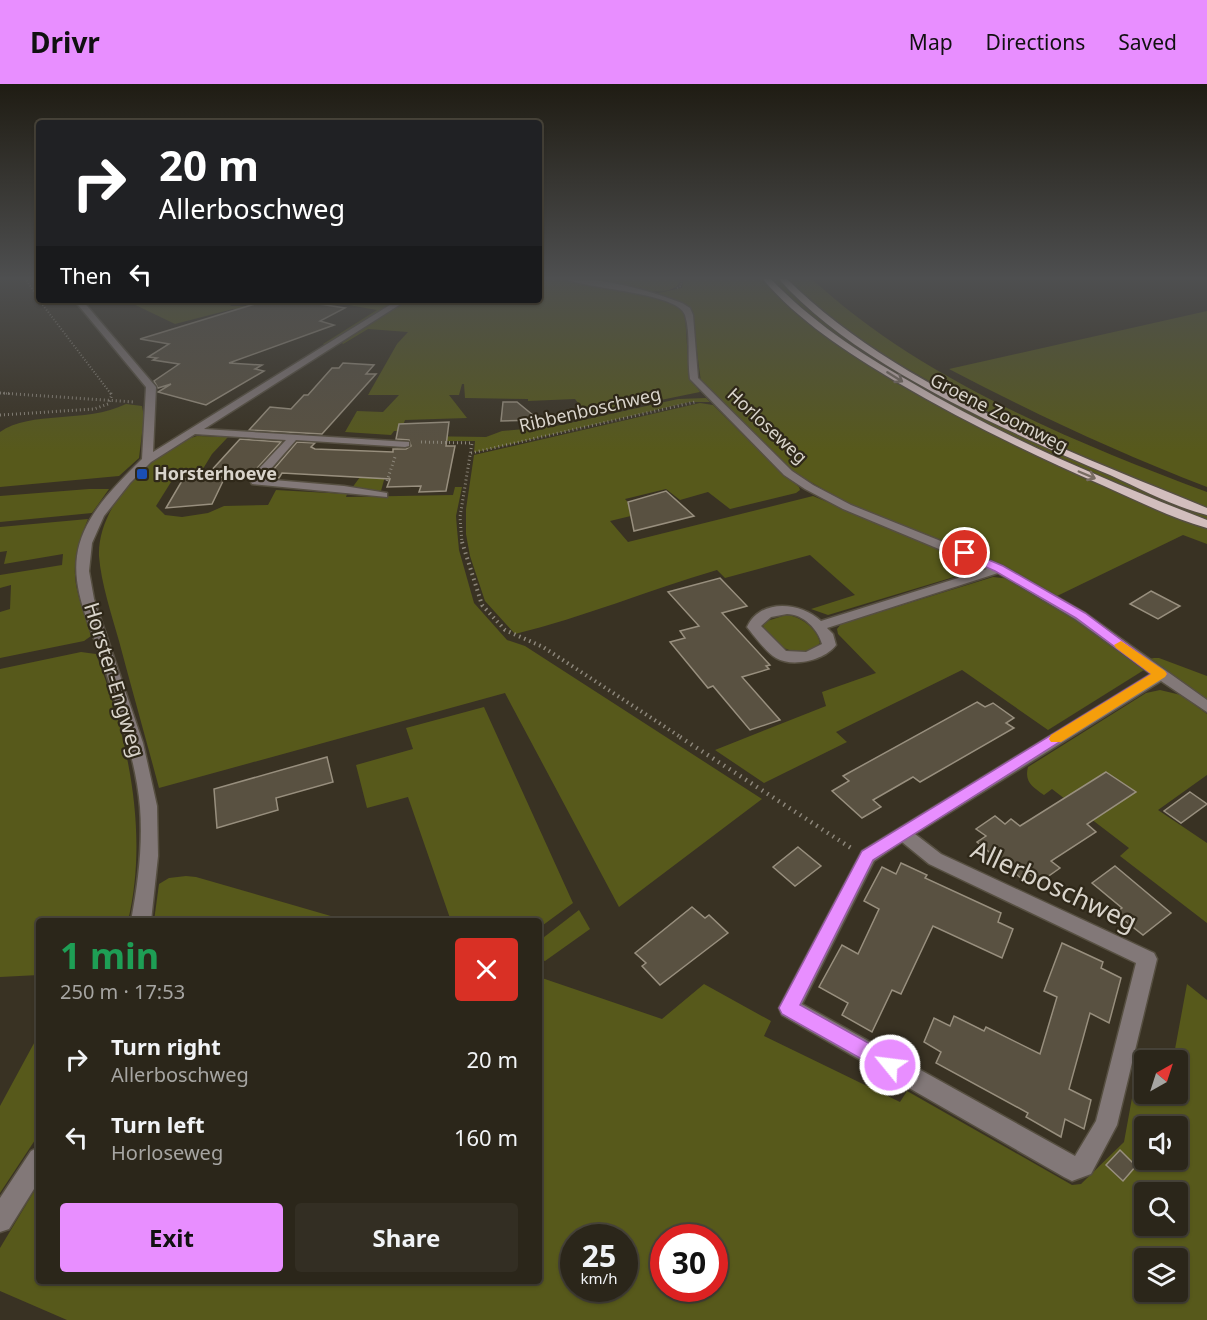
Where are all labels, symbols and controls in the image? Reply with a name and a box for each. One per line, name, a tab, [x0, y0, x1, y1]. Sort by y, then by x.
text: Drivr	[30, 23, 100, 61]
text: Map	[909, 28, 953, 56]
text: Directions	[986, 28, 1085, 56]
text: Saved	[1118, 28, 1177, 56]
text: 20 m	[159, 136, 259, 193]
icon: right	[60, 144, 138, 222]
text: Allerboschweg	[159, 190, 345, 227]
icon: left	[124, 258, 157, 291]
text: Then	[60, 260, 112, 290]
street label: Groene Zoomweg	[927, 367, 1072, 457]
one-way arrow	[886, 372, 903, 384]
street label: Ribbenboschweg	[516, 381, 663, 437]
street label: Horloseweg	[723, 382, 813, 468]
place label: Horsterhoeve	[154, 461, 277, 485]
marker: Horsterhoeve	[135, 467, 149, 481]
one-way arrow	[1078, 469, 1096, 481]
pin	[939, 527, 990, 578]
icon: arrive	[948, 536, 981, 569]
street label: Horster-Engweg	[78, 599, 152, 761]
street label: Allerboschweg	[966, 831, 1143, 939]
text: 1 min	[60, 931, 159, 980]
button: close	[455, 938, 518, 1001]
text: 250 m · 17:53	[60, 978, 185, 1005]
text: Turn right	[111, 1031, 221, 1061]
position arrow	[858, 1033, 922, 1097]
icon: right	[60, 1043, 93, 1076]
text: 20 m	[467, 1044, 518, 1074]
north arrow	[1134, 1050, 1188, 1104]
map controls	[1134, 1050, 1188, 1302]
text: Allerboschweg	[111, 1061, 249, 1088]
text: Turn left	[111, 1109, 205, 1139]
button: sound	[1134, 1116, 1188, 1170]
icon: left	[60, 1121, 93, 1154]
text: 160 m	[454, 1122, 518, 1152]
text: Horloseweg	[111, 1139, 223, 1166]
button: search	[1134, 1182, 1188, 1236]
button: Exit	[60, 1203, 283, 1272]
button: Share	[295, 1203, 518, 1272]
speed limit sign: 30	[650, 1224, 728, 1302]
text: 25	[582, 1235, 616, 1276]
button: layers	[1134, 1248, 1188, 1302]
text: km/h	[581, 1268, 617, 1288]

